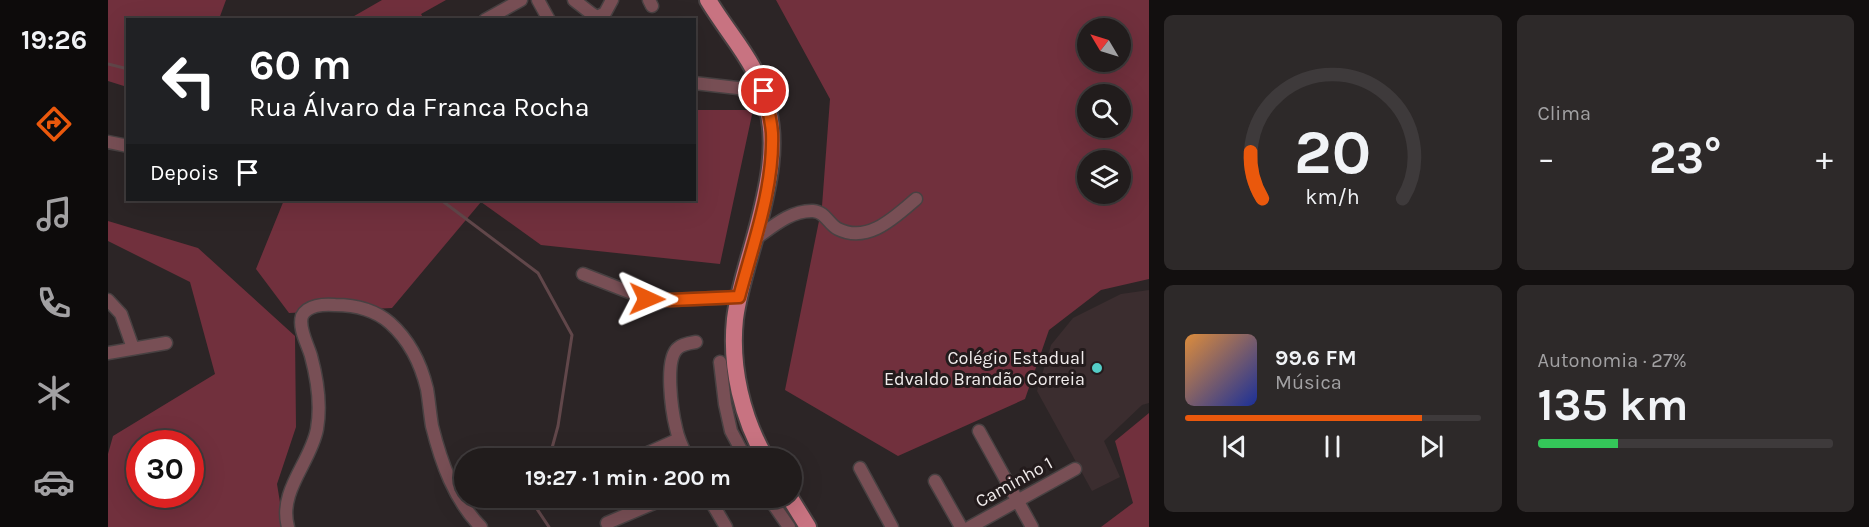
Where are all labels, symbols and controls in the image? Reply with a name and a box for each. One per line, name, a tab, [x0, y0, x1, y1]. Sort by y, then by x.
north arrow	[1077, 18, 1131, 72]
map controls	[1077, 18, 1131, 204]
text: 19:26	[21, 24, 87, 56]
text: 60 m	[249, 40, 352, 90]
icon: left	[150, 42, 228, 120]
pin	[738, 65, 789, 116]
icon: arrive	[747, 74, 780, 107]
button: search	[1077, 84, 1131, 138]
text: Rua Álvaro da Franca Rocha	[249, 91, 590, 123]
text: Clima	[1538, 102, 1591, 125]
icon: directions	[33, 103, 75, 145]
text: 20	[1294, 116, 1371, 189]
text: 23°	[1649, 132, 1722, 184]
text: −	[1538, 139, 1555, 177]
text: +	[1816, 139, 1833, 177]
button: layers	[1077, 150, 1131, 204]
icon: arrive	[231, 156, 264, 189]
text: Depois	[150, 160, 219, 186]
text: km/h	[1306, 185, 1360, 210]
icon: music	[33, 193, 75, 235]
position arrow	[615, 267, 679, 331]
icon: phone	[33, 282, 75, 324]
text: 99.6 FM	[1275, 345, 1357, 371]
place label: Colégio Estadual Edvaldo Brandão Correia	[884, 347, 1085, 390]
text: Autonomia · 27%	[1538, 349, 1687, 372]
marker: Colégio Estadual Edvaldo Brandão Correia	[1090, 361, 1104, 375]
text: Música	[1275, 371, 1342, 394]
icon: climate	[33, 372, 75, 414]
text: 135 km	[1538, 379, 1688, 431]
speed limit sign: 30	[126, 430, 204, 508]
icon: previous	[1218, 430, 1251, 463]
icon: pause	[1316, 430, 1349, 463]
icon: next	[1415, 430, 1448, 463]
street label: Caminho 1	[972, 452, 1056, 512]
icon: car	[33, 461, 75, 503]
text: 19:27 · 1 min · 200 m	[525, 465, 731, 491]

